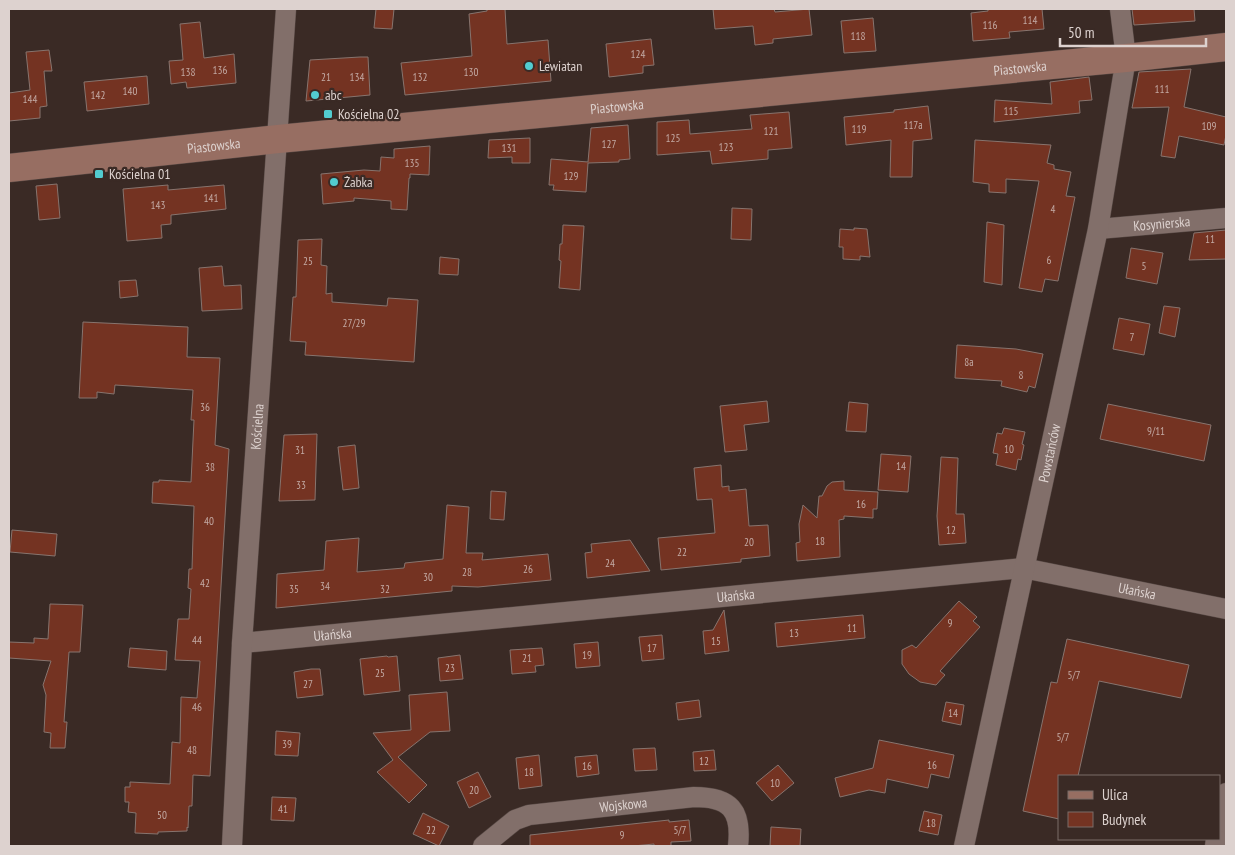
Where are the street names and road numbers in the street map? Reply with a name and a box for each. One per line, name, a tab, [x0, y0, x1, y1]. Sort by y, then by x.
street label: Piastowska	[993, 57, 1048, 80]
street label: Piastowska	[589, 95, 644, 118]
street label: Piastowska	[186, 134, 241, 158]
street label: Kosynierska	[1133, 212, 1191, 235]
street label: Kościelna	[246, 403, 268, 450]
street label: Powstańców	[1034, 421, 1065, 484]
street label: Ułańska	[1117, 578, 1158, 604]
street label: Ułańska	[716, 585, 756, 606]
street label: Ułańska	[313, 624, 352, 645]
street label: Wojskowa	[599, 793, 648, 816]

